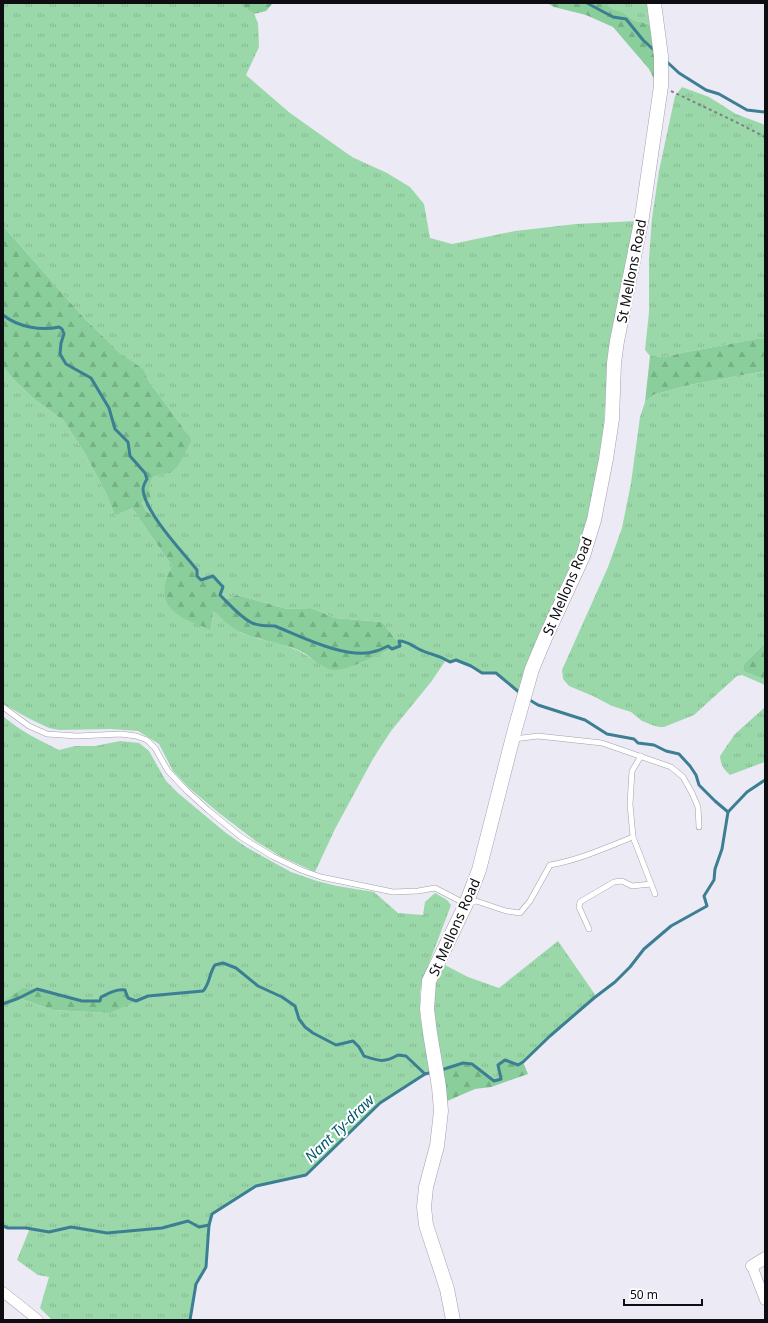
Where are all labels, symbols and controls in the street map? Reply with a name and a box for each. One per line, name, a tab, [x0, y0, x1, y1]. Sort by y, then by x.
street label: St Mellons Road	[612, 217, 650, 325]
street label: St Mellons Road	[538, 534, 596, 638]
street label: St Mellons Road	[424, 875, 484, 979]
water label: Nant Ty-draw	[300, 1089, 379, 1166]
scale bar	[624, 1281, 702, 1307]
text: 50 m	[630, 1286, 658, 1303]

